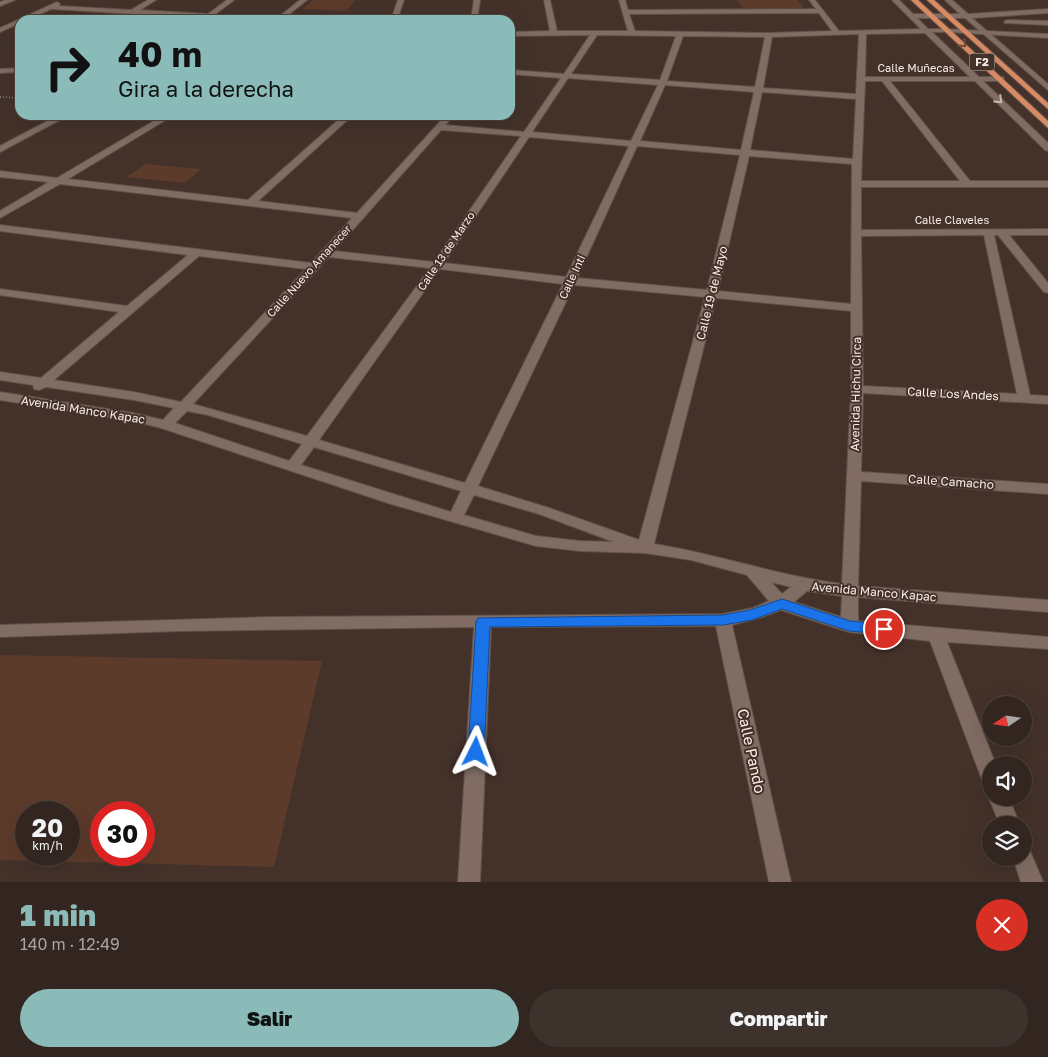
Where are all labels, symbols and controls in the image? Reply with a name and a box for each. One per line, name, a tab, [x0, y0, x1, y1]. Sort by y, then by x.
text: 40 m	[118, 33, 202, 75]
icon: right	[35, 35, 100, 100]
one-way arrow	[958, 39, 967, 48]
road number: F2	[970, 54, 994, 70]
street label: Calle Muñecas	[877, 61, 955, 74]
text: Gira a la derecha	[118, 75, 294, 102]
one-way arrow	[993, 94, 1002, 103]
street label: Calle 13 de Marzo	[414, 208, 477, 293]
street label: Calle Claveles	[915, 213, 990, 226]
street label: Calle Nuevo Amanecer	[264, 221, 354, 319]
street label: Calle 19 de Mayo	[693, 244, 730, 341]
street label: Calle Inti	[556, 253, 587, 301]
street label: Avenida Hichu Circa	[847, 337, 864, 451]
street label: Calle Los Andes	[907, 384, 999, 403]
street label: Avenida Manco Kapac	[20, 392, 147, 427]
street label: Calle Camacho	[908, 471, 994, 492]
street label: Avenida Manco Kapac	[811, 579, 938, 604]
pin	[863, 608, 905, 650]
icon: arrive	[870, 615, 898, 643]
north arrow	[982, 696, 1032, 746]
map controls	[982, 696, 1032, 866]
street label: Calle Pando	[734, 707, 770, 795]
position arrow	[449, 725, 501, 777]
button: sound	[982, 756, 1032, 806]
speed limit sign: 30	[90, 801, 155, 866]
text: 20	[32, 812, 63, 843]
button: layers	[982, 816, 1032, 866]
text: km/h	[32, 838, 63, 853]
text: 1 min	[20, 897, 96, 933]
button: close	[976, 899, 1028, 951]
text: 140 m · 12:49	[20, 934, 120, 954]
button: Salir	[20, 989, 519, 1047]
button: Compartir	[529, 989, 1028, 1047]

